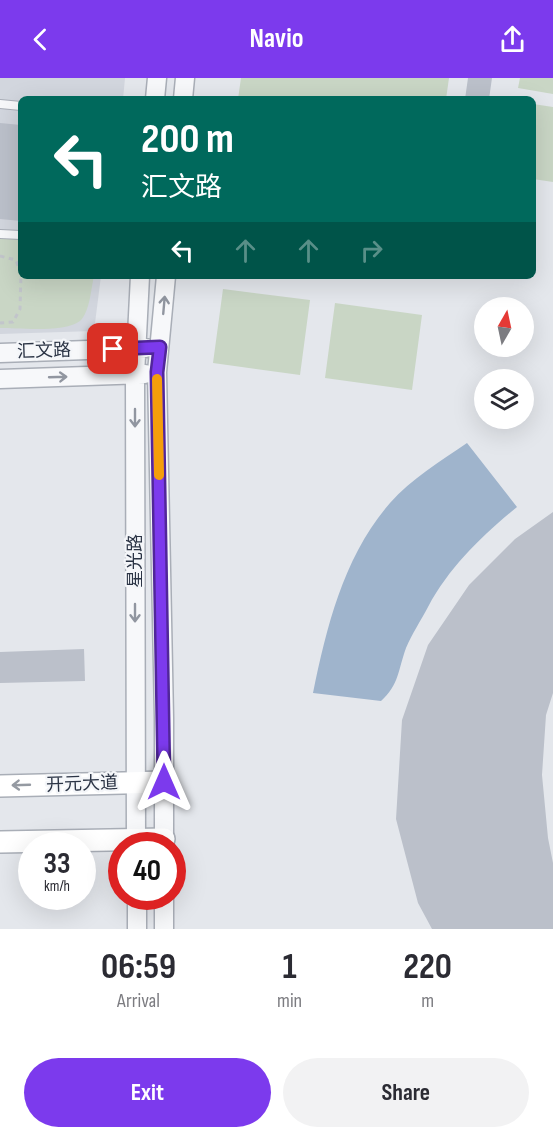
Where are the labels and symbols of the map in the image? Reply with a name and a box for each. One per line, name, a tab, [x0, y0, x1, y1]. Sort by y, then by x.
one-way arrow	[159, 296, 170, 315]
north arrow	[474, 297, 534, 357]
pin	[87, 323, 138, 374]
street label: 汇文路	[17, 340, 71, 362]
one-way arrow	[48, 372, 68, 383]
one-way arrow	[129, 408, 141, 428]
street label: 星光路	[125, 534, 146, 588]
one-way arrow	[129, 603, 141, 623]
position arrow	[132, 750, 196, 814]
street label: 开元大道	[46, 772, 118, 796]
one-way arrow	[12, 780, 32, 791]
speed limit sign: 40	[108, 832, 186, 910]

